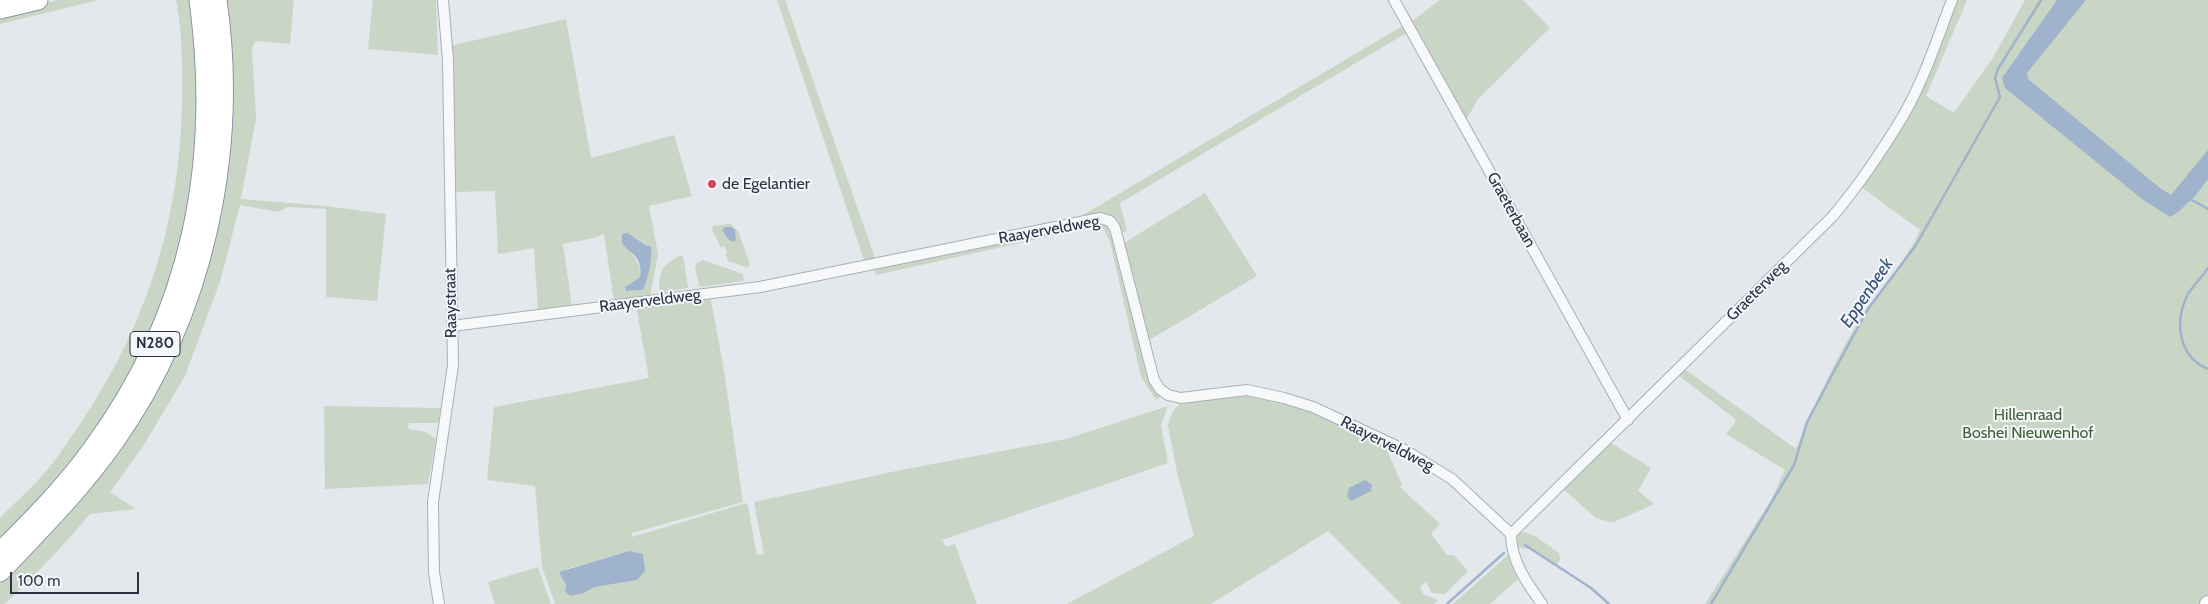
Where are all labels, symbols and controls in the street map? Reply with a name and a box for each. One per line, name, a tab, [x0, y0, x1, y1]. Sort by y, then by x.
street label: Graeterbaan	[1482, 169, 1540, 251]
place label: de Egelantier	[722, 174, 810, 194]
marker: de Egelantier	[706, 178, 718, 190]
street label: Raayerveldweg	[997, 212, 1101, 248]
water label: Eppenbeek	[1836, 254, 1898, 332]
street label: Graeterweg	[1723, 257, 1791, 325]
street label: Raaystraat	[441, 268, 461, 338]
street label: Raayerveldweg	[598, 285, 702, 317]
road number: N280	[130, 332, 180, 356]
park label: Hillenraad Boshei Nieuwenhof	[1962, 405, 2094, 443]
street label: Raayerveldweg	[1337, 412, 1437, 476]
scale bar	[12, 562, 141, 594]
text: 100 m	[18, 572, 60, 590]

